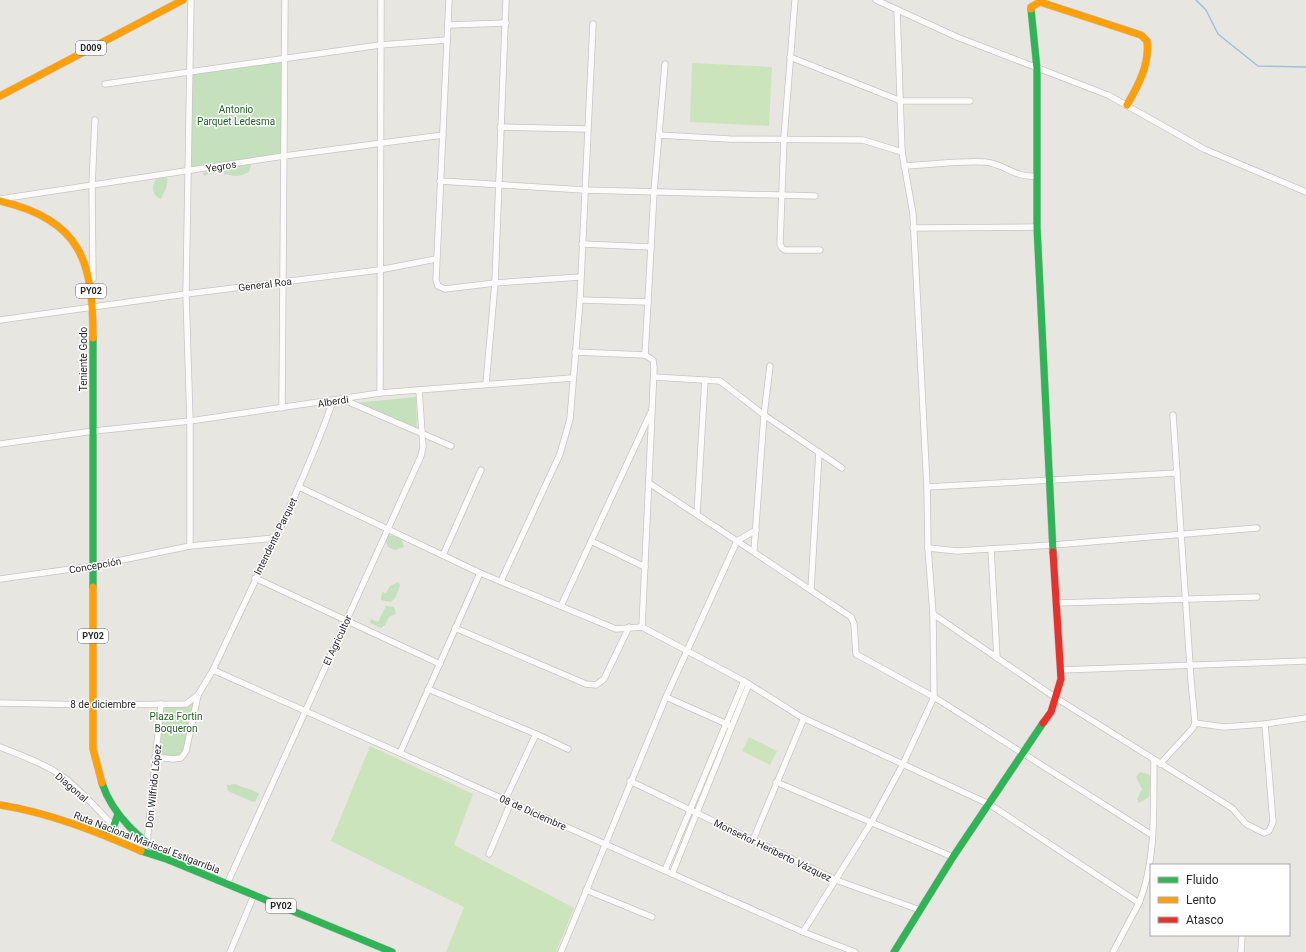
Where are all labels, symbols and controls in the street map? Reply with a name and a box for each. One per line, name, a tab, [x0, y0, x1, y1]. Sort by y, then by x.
road number: D009	[76, 41, 106, 55]
park label: Antonio Parquet Ledesma	[197, 104, 275, 127]
street label: Yegros	[205, 159, 237, 174]
street label: General Roa	[238, 276, 292, 293]
road number: PY02	[76, 284, 106, 298]
street label: Teniente Godo	[78, 326, 89, 391]
street label: Alberdi	[317, 394, 349, 409]
street label: Intendente Parquet	[252, 496, 299, 577]
street label: Concepción	[68, 555, 122, 575]
street label: El Agricultor	[321, 613, 354, 667]
road number: PY02	[78, 629, 108, 643]
street label: 8 de diciembre	[70, 699, 136, 710]
park label: Plaza Fortin Boqueron	[149, 711, 203, 734]
street label: Don Wilfrido López	[144, 744, 163, 828]
street label: Diagonal	[53, 770, 90, 804]
street label: 08 de Diciembre	[498, 793, 568, 832]
street label: Ruta Nacional Mariscal Estigarribia	[72, 809, 221, 876]
street label: Monseñor Heriberto Vázquez	[712, 817, 833, 884]
legend	[1150, 864, 1290, 936]
text: Fluido	[1186, 873, 1219, 887]
text: Lento	[1186, 893, 1216, 907]
road number: PY02	[266, 899, 296, 913]
text: Atasco	[1186, 913, 1224, 927]

